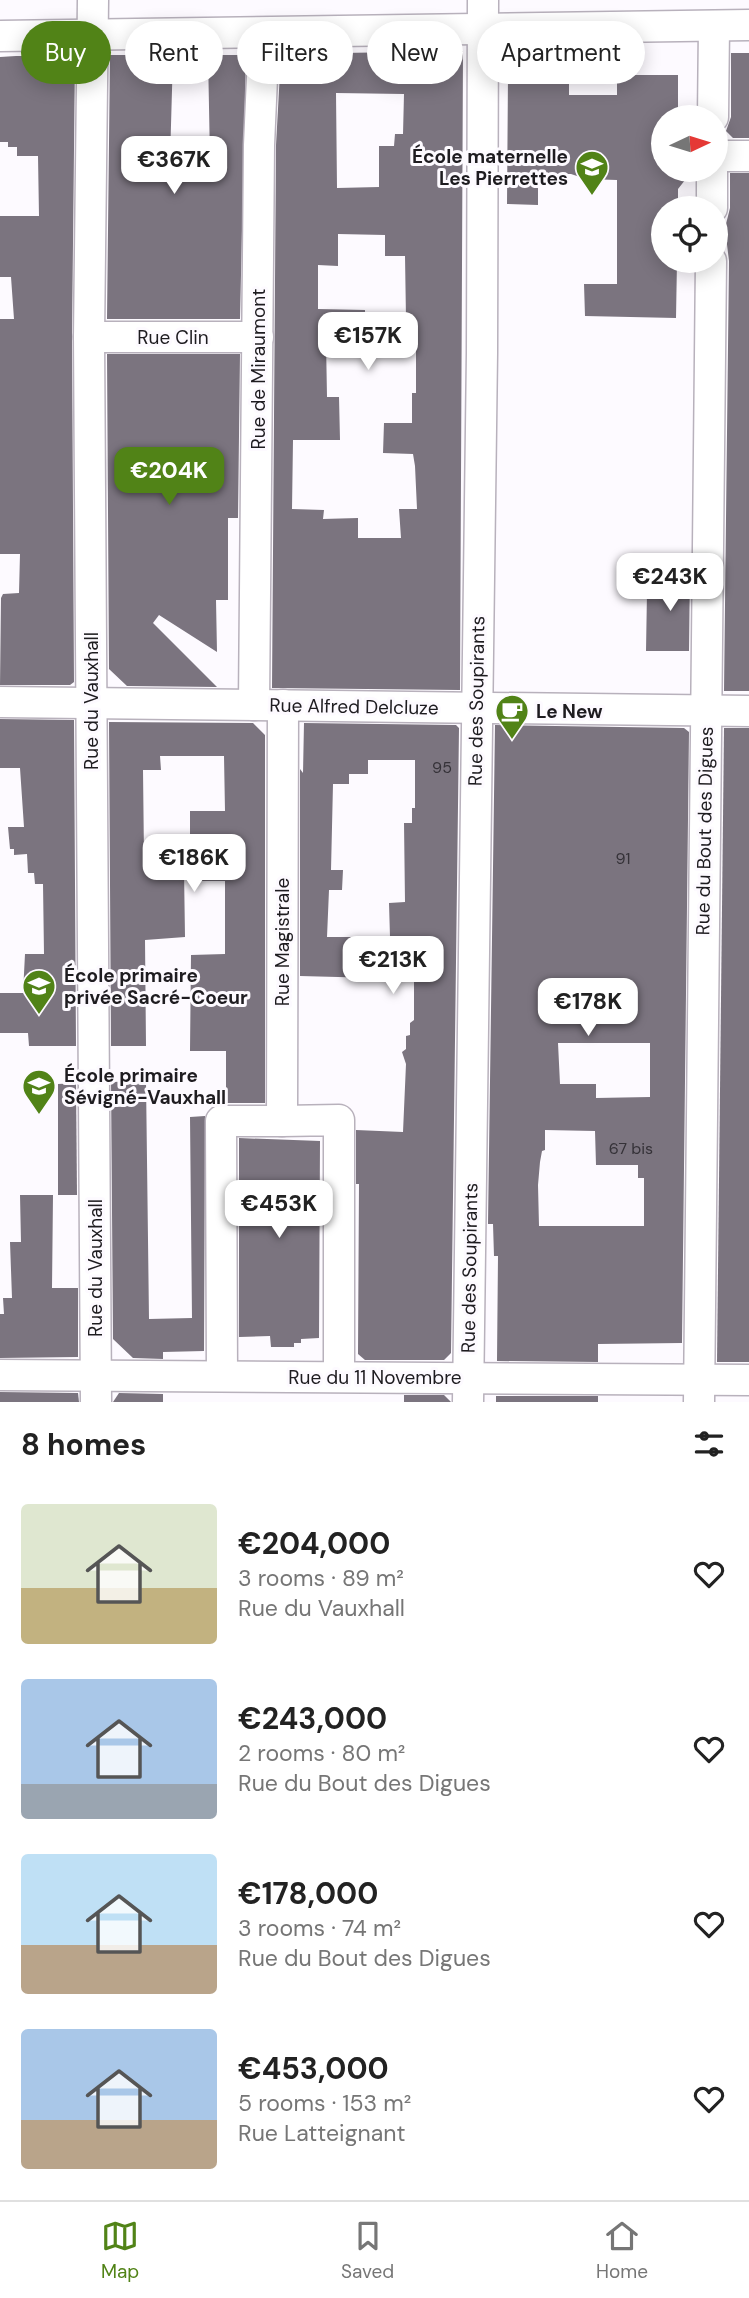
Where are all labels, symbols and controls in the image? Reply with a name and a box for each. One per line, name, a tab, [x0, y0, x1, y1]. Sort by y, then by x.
chip: Buy	[21, 21, 111, 84]
chip: Rent	[125, 21, 223, 84]
chip: Filters	[237, 21, 353, 84]
chip: New	[367, 21, 463, 84]
chip: Apartment	[477, 21, 645, 84]
north arrow	[651, 105, 728, 182]
map controls	[651, 105, 728, 273]
pin: €367K	[125, 136, 223, 196]
text: €367K	[137, 144, 211, 174]
place label: École maternelle Les Pierrettes	[412, 144, 568, 191]
school or university icon: École maternelle Les Pierrettes	[573, 148, 611, 197]
button: locate	[651, 196, 728, 273]
street label: Rue de Miraumont	[246, 288, 271, 450]
pin: €157K	[319, 312, 417, 372]
text: €157K	[334, 320, 402, 350]
street label: Rue Clin	[137, 325, 209, 350]
pin: €204K	[120, 448, 218, 507]
text: €204K	[130, 455, 208, 485]
pin: €243K	[621, 554, 719, 613]
text: €243K	[632, 561, 708, 591]
street label: Rue des Soupirants	[463, 616, 490, 786]
street label: Rue du Vauxhall	[79, 632, 104, 770]
cafe icon: Le New	[493, 692, 531, 741]
street label: Rue Alfred Delcluze	[269, 693, 439, 720]
place label: Le New	[536, 699, 603, 724]
street label: Rue du Bout des Digues	[690, 726, 719, 936]
house number: 95	[432, 757, 452, 778]
pin: €186K	[145, 834, 243, 894]
text: €186K	[159, 842, 229, 872]
house number: 91	[616, 848, 630, 869]
street label: Rue Magistrale	[270, 878, 295, 1006]
pin: €213K	[344, 936, 442, 996]
text: €213K	[359, 944, 427, 974]
place label: École primaire privée Sacré-Coeur	[64, 963, 248, 1010]
school or university icon: École primaire privée Sacré-Coeur	[20, 967, 58, 1016]
pin: €178K	[539, 978, 637, 1038]
text: €178K	[554, 986, 622, 1016]
place label: École primaire Sévigné-Vauxhall	[64, 1063, 226, 1110]
school or university icon: École primaire Sévigné-Vauxhall	[20, 1067, 58, 1116]
house number: 67 bis	[609, 1138, 653, 1159]
pin: €453K	[230, 1180, 328, 1240]
street label: Rue des Soupirants	[456, 1183, 483, 1353]
text: €453K	[241, 1188, 317, 1218]
street label: Rue du Vauxhall	[83, 1199, 108, 1337]
street label: Rue du 11 Novembre	[288, 1365, 462, 1390]
text: 8 homes	[21, 1425, 146, 1464]
icon: filters	[690, 1425, 728, 1463]
text: €204,000	[238, 1524, 390, 1563]
icon: home	[77, 1532, 161, 1616]
icon: heart	[690, 1555, 728, 1593]
text: 3 rooms · 89 m²	[238, 1563, 404, 1593]
text: Rue du Vauxhall	[238, 1593, 405, 1623]
text: €243,000	[238, 1699, 387, 1738]
icon: home	[77, 1707, 161, 1791]
icon: heart	[690, 1730, 728, 1768]
text: 2 rooms · 80 m²	[238, 1738, 405, 1768]
text: Rue du Bout des Digues	[238, 1768, 491, 1798]
text: €178,000	[238, 1874, 378, 1913]
icon: home	[77, 1882, 161, 1966]
icon: heart	[690, 1905, 728, 1943]
text: 3 rooms · 74 m²	[238, 1913, 401, 1943]
text: Rue du Bout des Digues	[238, 1943, 491, 1973]
text: €453,000	[238, 2049, 389, 2088]
icon: home	[77, 2057, 161, 2141]
icon: heart	[690, 2080, 728, 2118]
text: 5 rooms · 153 m²	[238, 2088, 411, 2118]
text: Rue Latteignant	[238, 2118, 405, 2148]
tab: Map	[101, 2217, 139, 2284]
tab: Saved	[341, 2217, 394, 2284]
tab: Home	[596, 2217, 648, 2284]

